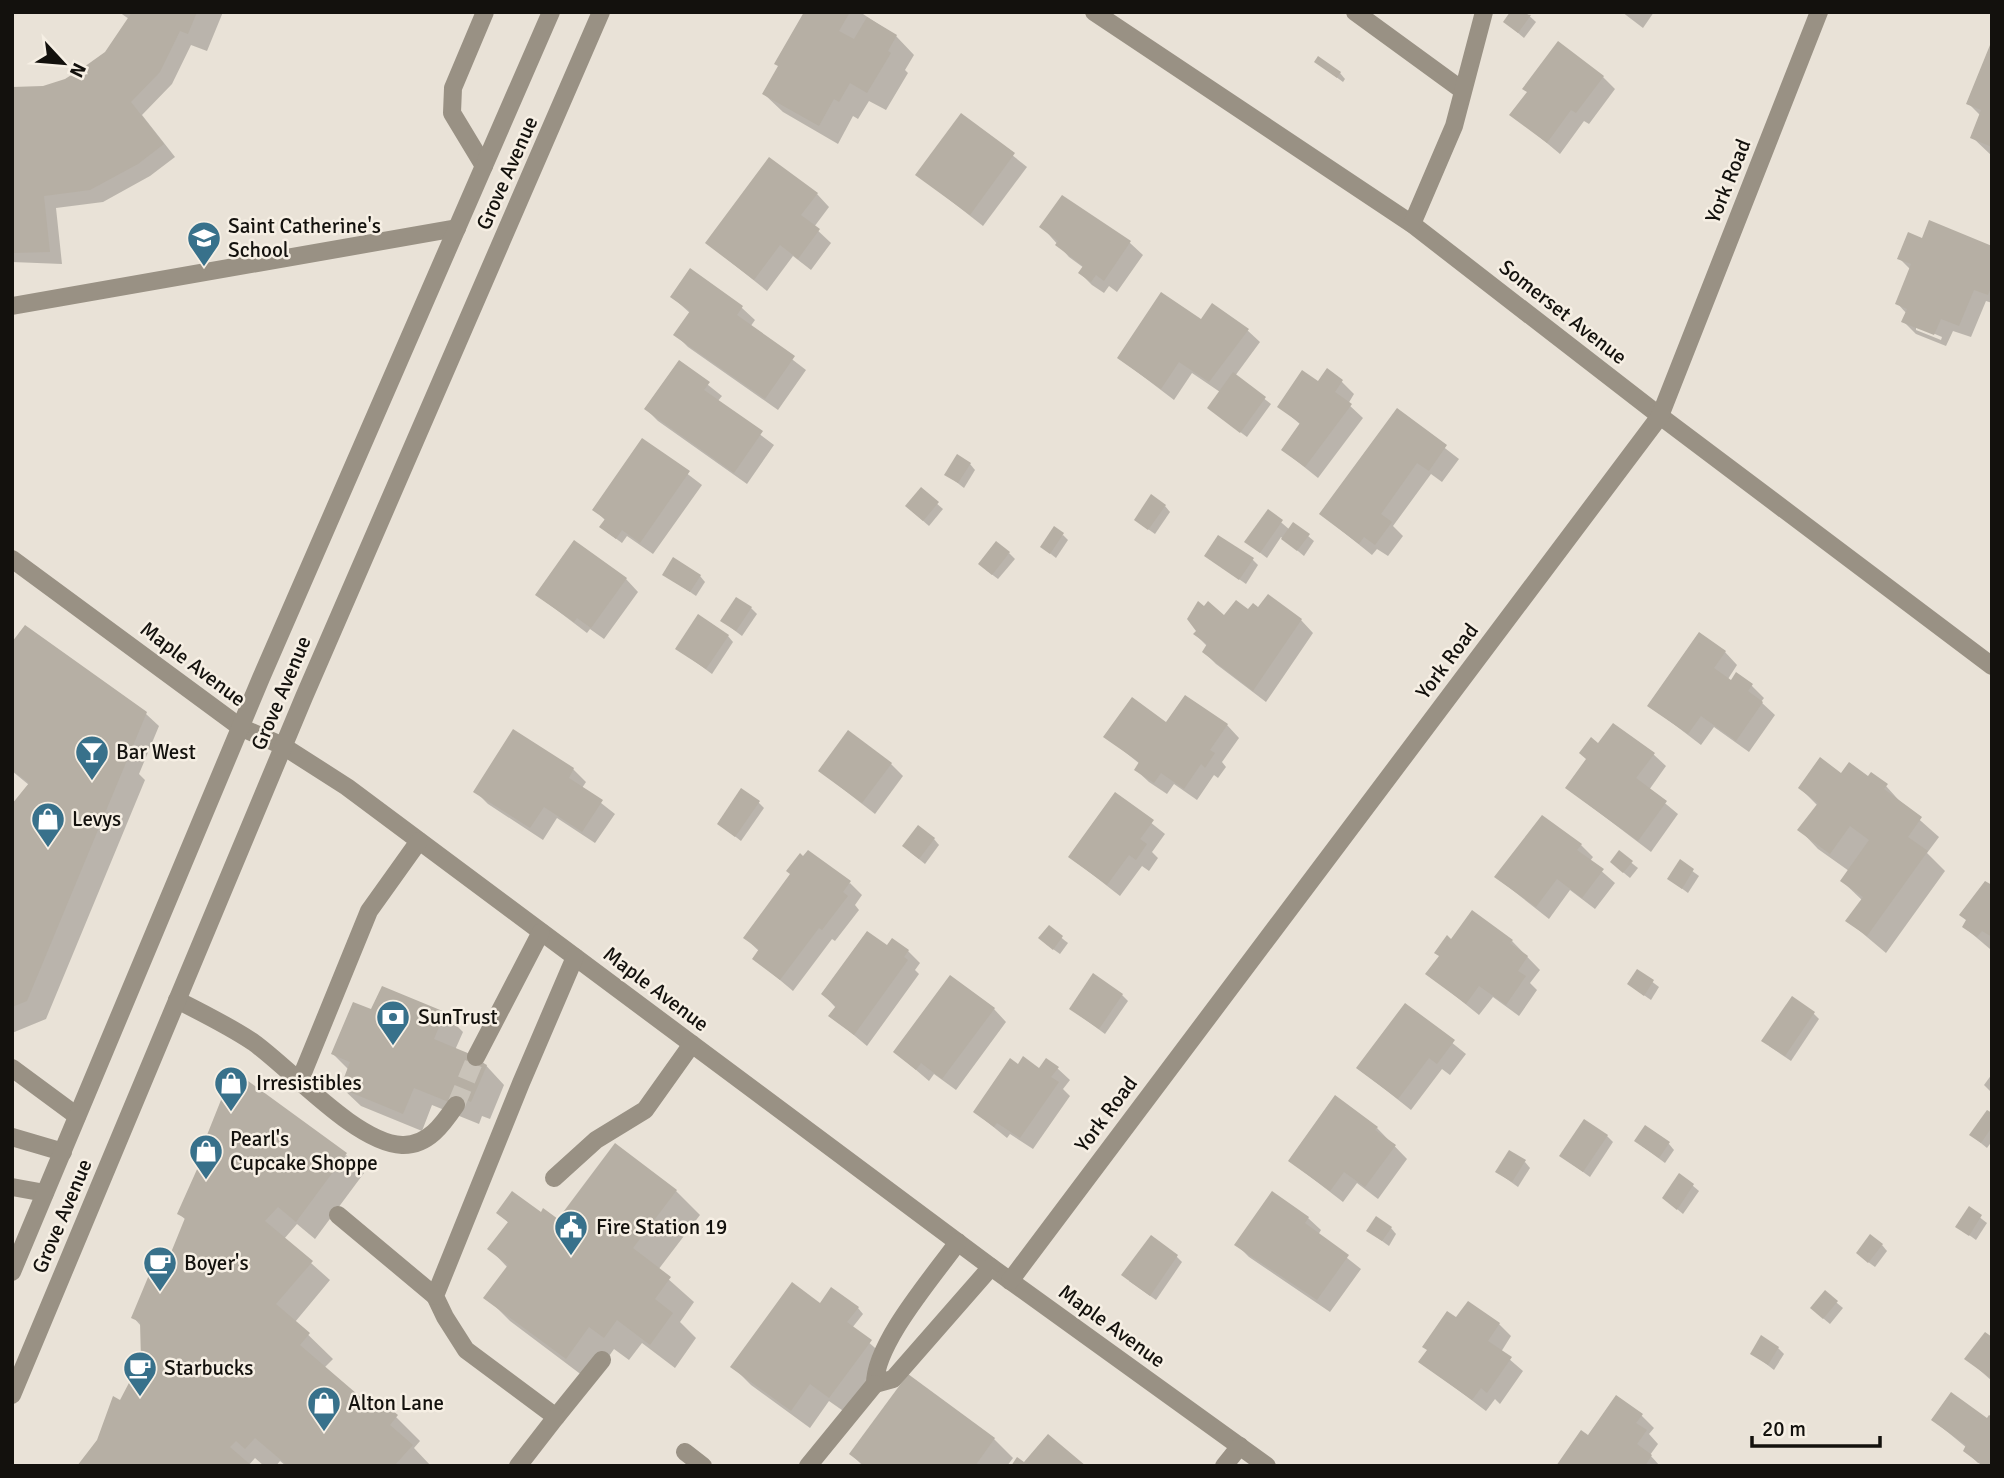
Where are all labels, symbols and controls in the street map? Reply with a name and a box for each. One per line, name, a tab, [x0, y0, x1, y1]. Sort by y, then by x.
north arrow	[28, 28, 98, 98]
text: N	[64, 59, 91, 81]
street label: Grove Avenue	[470, 112, 544, 234]
street label: York Road	[1699, 135, 1757, 227]
place label: Saint Catherine's School	[228, 213, 381, 263]
school or university icon: Saint Catherine's School	[185, 219, 223, 268]
street label: Somerset Avenue	[1494, 254, 1632, 370]
street label: Maple Avenue	[135, 616, 251, 712]
street label: York Road	[1410, 618, 1484, 704]
street label: Grove Avenue	[245, 632, 317, 754]
bar icon: Bar West	[73, 733, 111, 782]
place label: Bar West	[116, 739, 196, 765]
shop icon: Levys	[29, 800, 67, 849]
place label: Levys	[72, 806, 121, 832]
street label: Maple Avenue	[598, 941, 714, 1037]
bank icon: SunTrust	[374, 998, 412, 1047]
place label: SunTrust	[418, 1004, 498, 1030]
shop icon: Irresistibles	[212, 1064, 250, 1113]
place label: Irresistibles	[256, 1070, 362, 1096]
street label: York Road	[1069, 1071, 1143, 1157]
place label: Pearl's Cupcake Shoppe	[230, 1126, 378, 1176]
shop icon: Pearl's Cupcake Shoppe	[187, 1132, 225, 1181]
street label: Grove Avenue	[26, 1155, 98, 1277]
public building icon: Fire Station 19	[552, 1208, 590, 1257]
place label: Fire Station 19	[596, 1214, 727, 1240]
cafe icon: Boyer's	[141, 1244, 179, 1293]
place label: Boyer's	[184, 1250, 249, 1276]
street label: Maple Avenue	[1054, 1279, 1170, 1373]
cafe icon: Starbucks	[121, 1349, 159, 1398]
place label: Starbucks	[164, 1355, 254, 1381]
shop icon: Alton Lane	[305, 1384, 343, 1433]
place label: Alton Lane	[348, 1390, 444, 1416]
scale bar	[1752, 1404, 1880, 1448]
text: 20 m	[1762, 1416, 1806, 1442]

